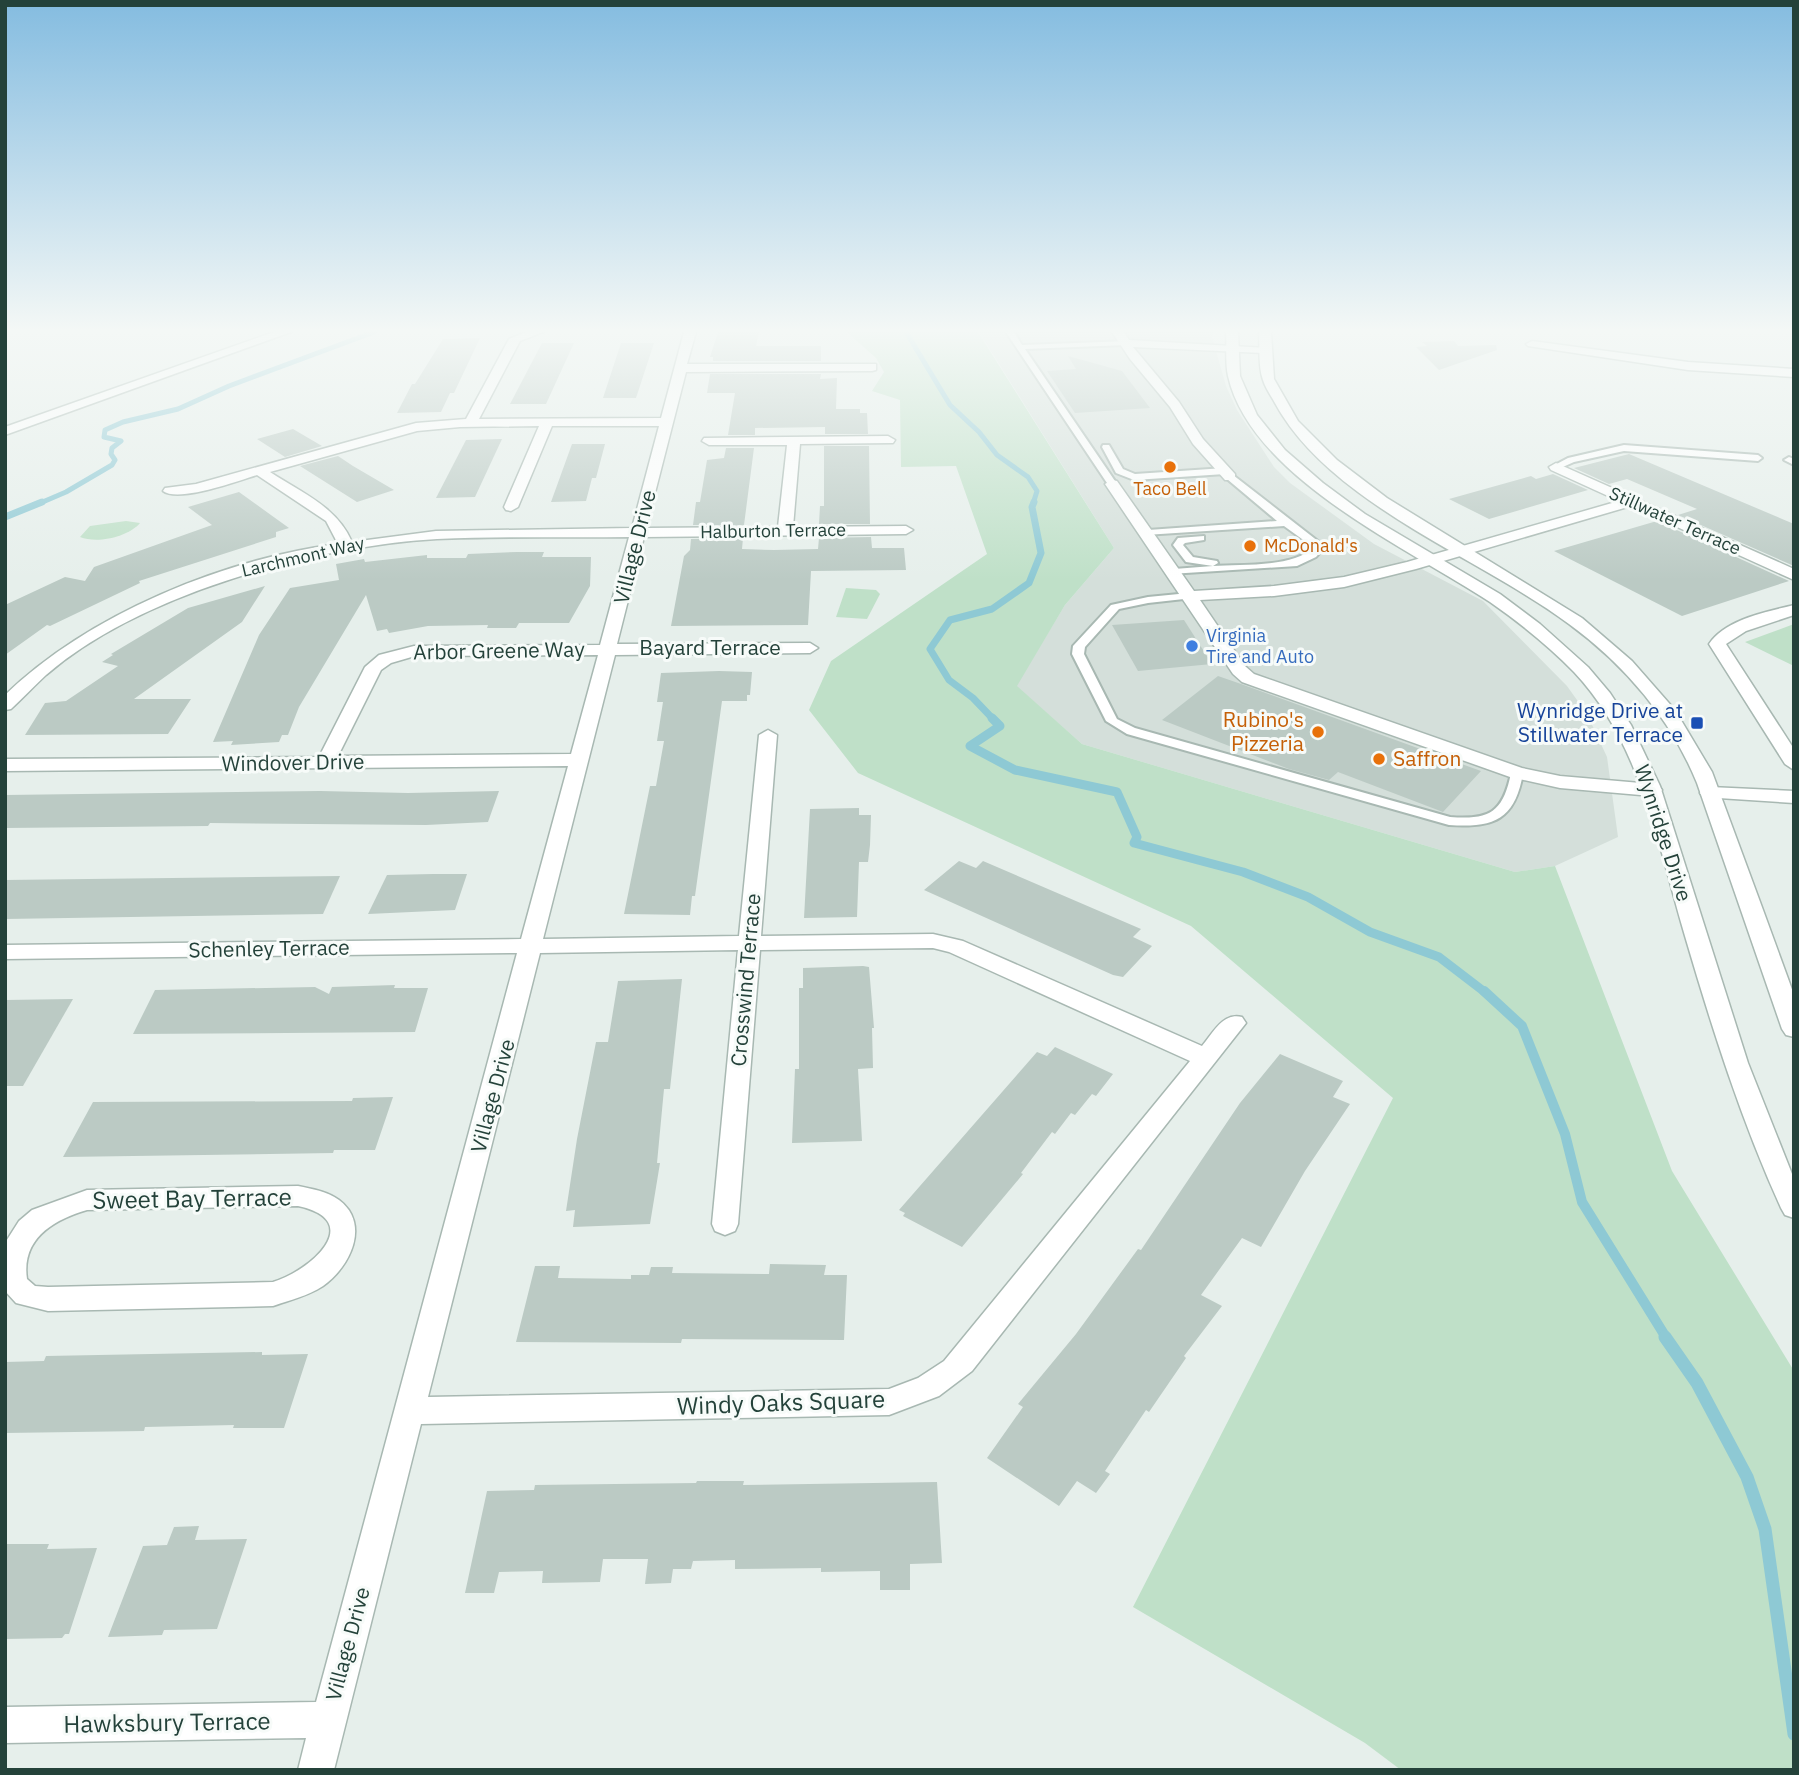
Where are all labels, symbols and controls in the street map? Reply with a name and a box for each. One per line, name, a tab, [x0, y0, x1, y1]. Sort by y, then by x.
marker: Taco Bell	[1162, 459, 1178, 475]
place label: Taco Bell	[1133, 477, 1207, 500]
street label: Stillwater Terrace	[1606, 481, 1745, 560]
street label: Village Drive	[606, 487, 662, 607]
street label: Halburton Terrace	[700, 518, 846, 543]
street label: Larchmont Way	[239, 531, 367, 582]
place label: McDonald's	[1264, 534, 1358, 557]
marker: McDonald's	[1242, 538, 1258, 554]
place label: Virginia Tire and Auto	[1206, 624, 1314, 668]
street label: Bayard Terrace	[639, 633, 781, 661]
street label: Arbor Greene Way	[413, 634, 585, 665]
marker: Virginia Tire and Auto	[1184, 638, 1200, 654]
place label: Wynridge Drive at Stillwater Terrace	[1517, 696, 1683, 748]
place label: Rubino's Pizzeria	[1223, 705, 1304, 757]
marker: Wynridge Drive at Stillwater Terrace	[1689, 715, 1705, 731]
marker: Rubino's Pizzeria	[1310, 724, 1326, 740]
place label: Saffron	[1393, 744, 1461, 772]
street label: Windover Drive	[221, 747, 365, 777]
marker: Saffron	[1371, 751, 1387, 767]
street label: Wynridge Drive	[1629, 761, 1699, 905]
street label: Crosswind Terrace	[723, 892, 767, 1068]
street label: Schenley Terrace	[188, 933, 350, 963]
street label: Village Drive	[463, 1036, 521, 1156]
street label: Sweet Bay Terrace	[92, 1180, 292, 1216]
street label: Windy Oaks Square	[676, 1382, 886, 1422]
street label: Village Drive	[318, 1584, 376, 1704]
street label: Hawksbury Terrace	[63, 1704, 271, 1740]

